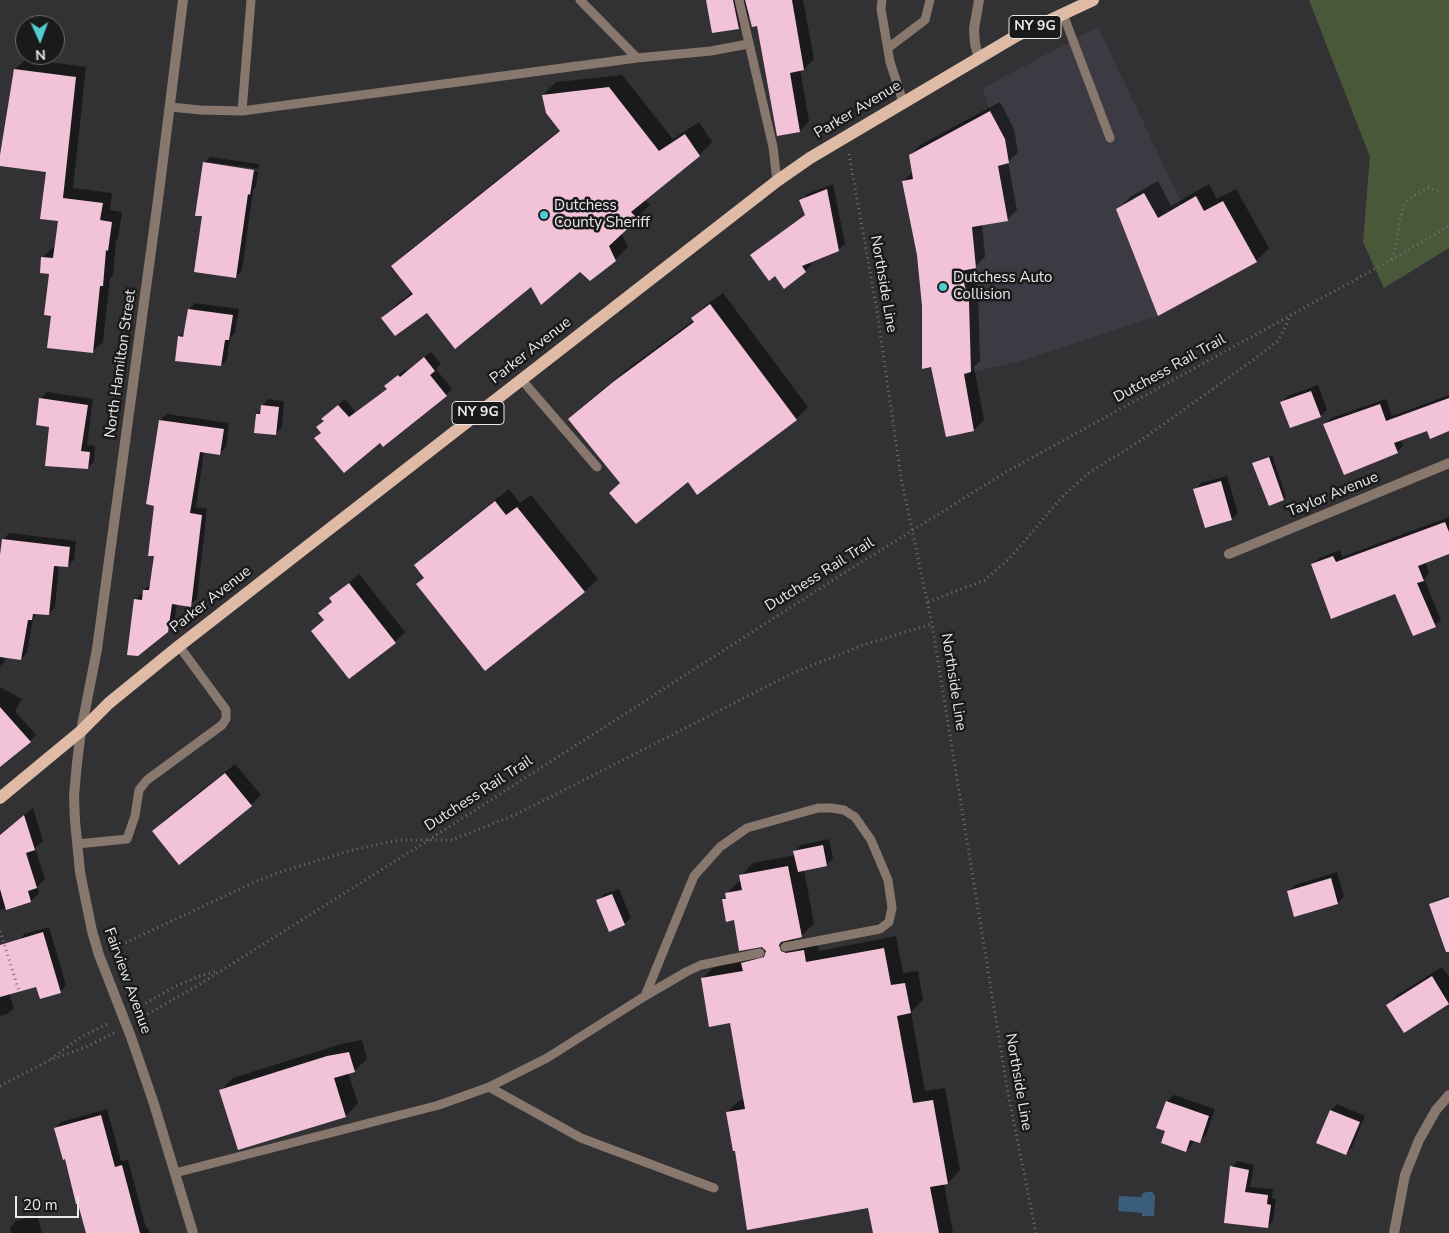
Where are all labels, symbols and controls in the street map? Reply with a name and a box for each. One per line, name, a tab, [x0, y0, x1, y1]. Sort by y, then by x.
north arrow	[15, 15, 65, 65]
road number: NY 9G	[1009, 16, 1061, 38]
text: N	[35, 45, 46, 64]
street label: Parker Avenue	[811, 77, 905, 143]
place label: Dutchess County Sheriff	[554, 197, 650, 232]
marker: Dutchess County Sheriff	[538, 209, 550, 221]
street label: Northside Line	[866, 234, 900, 334]
place label: Dutchess Auto Collision	[953, 269, 1052, 304]
marker: Dutchess Auto Collision	[937, 281, 949, 293]
street label: North Hamilton Street	[102, 289, 140, 439]
street label: Parker Avenue	[487, 314, 575, 388]
street label: Dutchess Rail Trail	[1111, 331, 1229, 407]
road number: NY 9G	[452, 402, 504, 424]
street label: Taylor Avenue	[1285, 469, 1381, 521]
street label: Dutchess Rail Trail	[762, 534, 878, 616]
street label: Parker Avenue	[167, 563, 255, 637]
street label: Northside Line	[936, 632, 970, 732]
street label: Dutchess Rail Trail	[422, 752, 536, 836]
street label: Fairview Avenue	[99, 925, 155, 1037]
street label: Northside Line	[1001, 1032, 1035, 1132]
scale bar	[18, 1186, 81, 1218]
text: 20 m	[23, 1195, 58, 1215]

